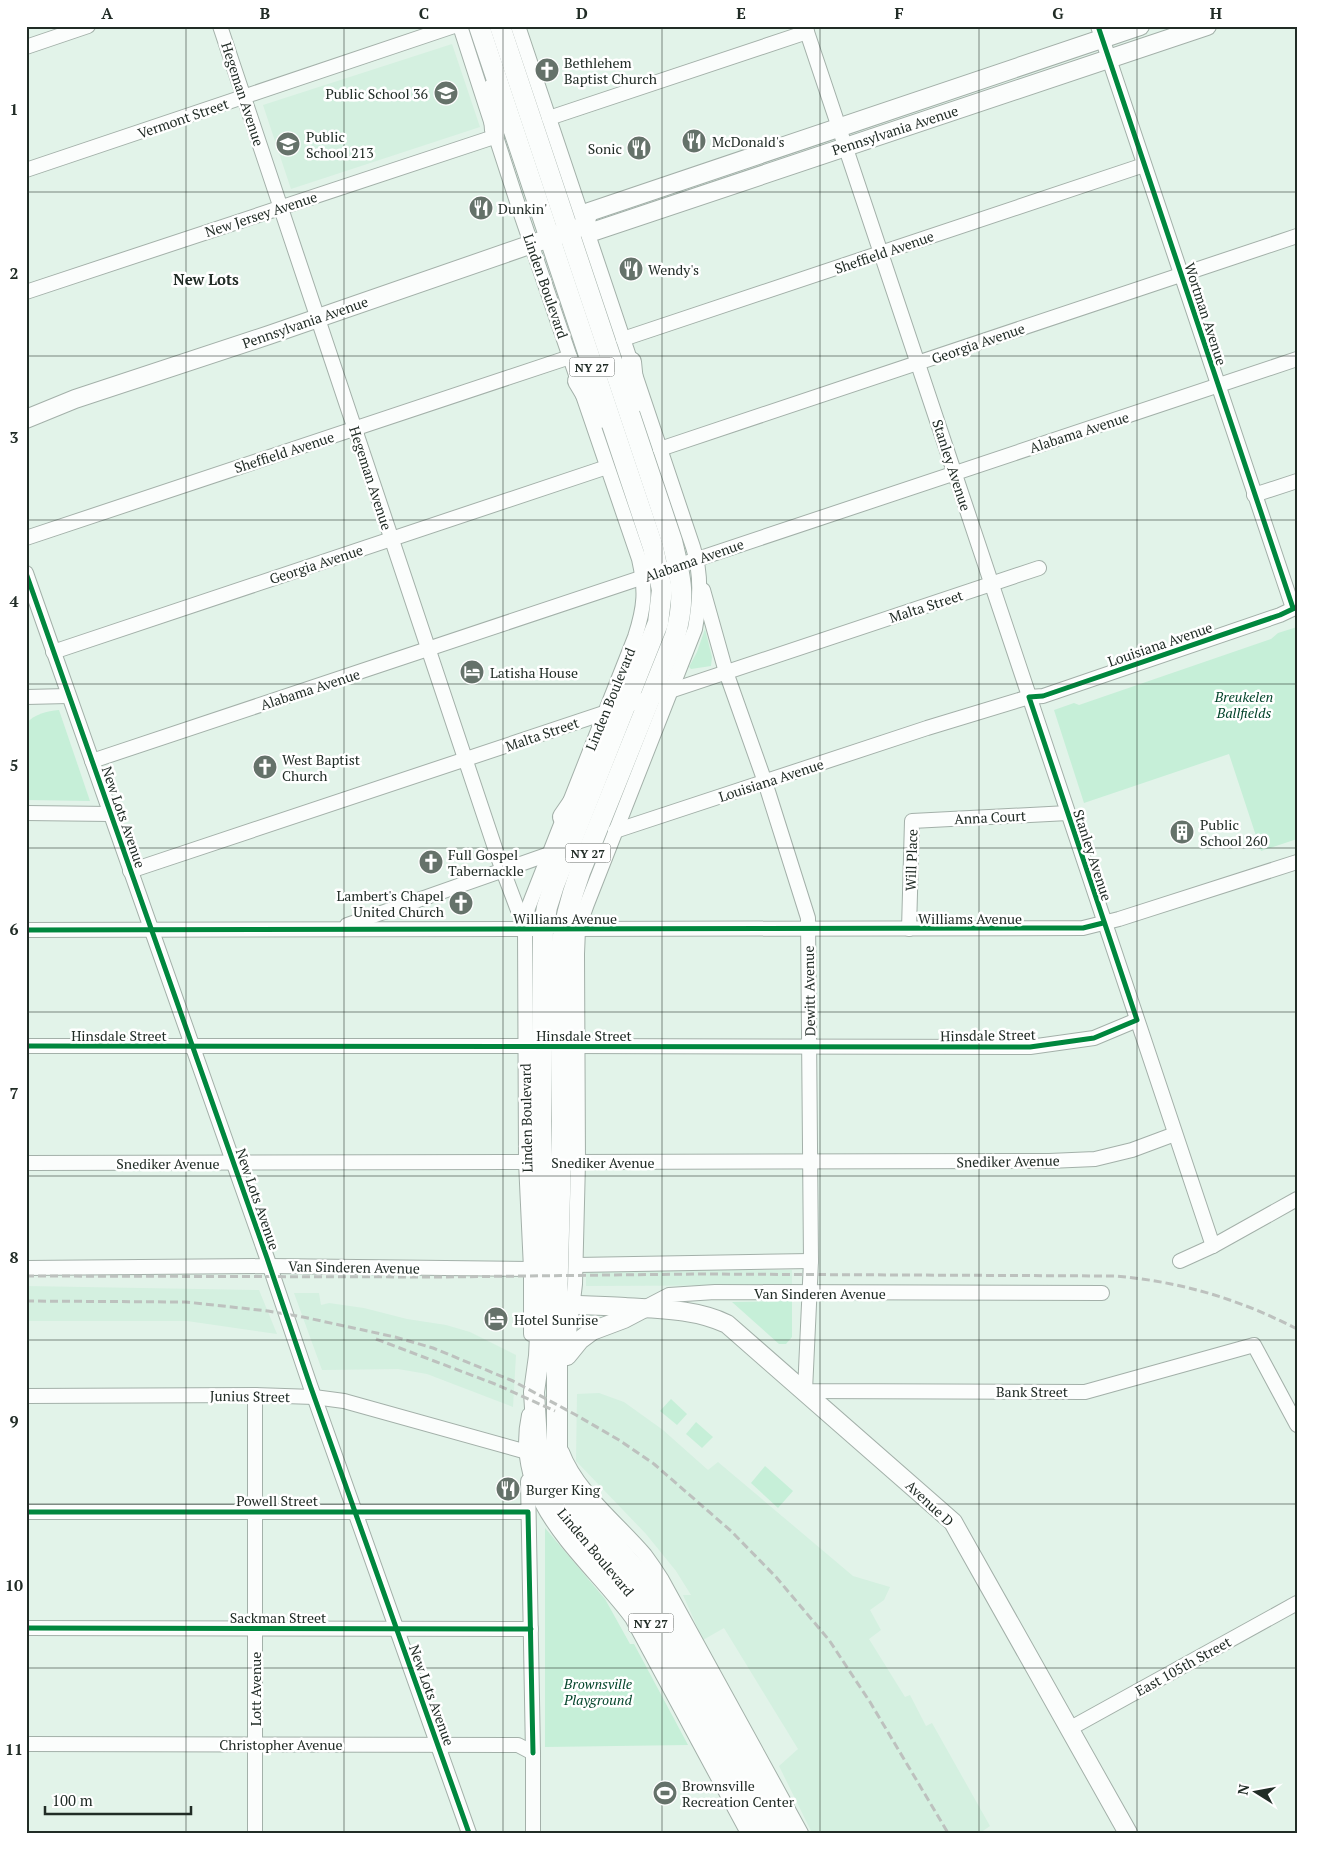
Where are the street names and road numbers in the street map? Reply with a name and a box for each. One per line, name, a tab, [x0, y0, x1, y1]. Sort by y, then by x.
street label: Hegeman Avenue	[217, 40, 269, 148]
street label: Vermont Street	[135, 93, 232, 142]
street label: Pennsylvania Avenue	[829, 101, 961, 159]
street label: New Jersey Avenue	[202, 187, 320, 241]
street label: Sheffield Avenue	[832, 226, 936, 278]
street label: Linden Boulevard	[519, 231, 573, 341]
street label: Wortman Avenue	[1180, 260, 1232, 368]
street label: Pennsylvania Avenue	[240, 292, 370, 352]
street label: Georgia Avenue	[929, 318, 1027, 368]
road number: NY 27	[570, 358, 614, 377]
street label: Alabama Avenue	[1027, 407, 1131, 457]
street label: Stanley Avenue	[928, 417, 976, 513]
street label: Hegeman Avenue	[345, 424, 397, 532]
street label: Sheffield Avenue	[232, 427, 336, 477]
street label: Alabama Avenue	[642, 534, 746, 586]
street label: Georgia Avenue	[267, 540, 365, 588]
street label: Malta Street	[887, 585, 966, 627]
street label: Louisiana Avenue	[1105, 617, 1215, 671]
street label: Linden Boulevard	[581, 644, 639, 753]
street label: Alabama Avenue	[258, 664, 362, 714]
street label: Malta Street	[503, 712, 582, 755]
street label: Louisiana Avenue	[716, 754, 826, 806]
street label: New Lots Avenue	[98, 764, 150, 870]
street label: Anna Court	[954, 806, 1027, 828]
street label: Stanley Avenue	[1069, 807, 1117, 903]
street label: Will Place	[900, 829, 922, 891]
road number: NY 27	[566, 844, 610, 862]
street label: Williams Avenue	[513, 909, 617, 928]
street label: Williams Avenue	[918, 909, 1022, 928]
street label: Dewitt Avenue	[799, 945, 819, 1037]
street label: Hinsdale Street	[940, 1025, 1037, 1045]
street label: Hinsdale Street	[71, 1026, 168, 1045]
street label: Hinsdale Street	[536, 1026, 633, 1045]
street label: Linden Boulevard	[516, 1063, 536, 1173]
street label: New Lots Avenue	[232, 1146, 284, 1252]
street label: Snediker Avenue	[956, 1151, 1060, 1171]
street label: Snediker Avenue	[551, 1153, 655, 1172]
street label: Snediker Avenue	[116, 1154, 220, 1173]
street label: Van Sinderen Avenue	[288, 1256, 420, 1278]
street label: Van Sinderen Avenue	[754, 1284, 886, 1303]
street label: Bank Street	[996, 1382, 1069, 1401]
street label: Junius Street	[210, 1386, 291, 1406]
street label: Avenue D	[902, 1476, 958, 1530]
street label: Powell Street	[236, 1491, 319, 1510]
street label: Linden Boulevard	[554, 1504, 639, 1600]
street label: Sackman Street	[230, 1608, 327, 1627]
road number: NY 27	[628, 1614, 674, 1632]
street label: East 105th Street	[1132, 1632, 1235, 1700]
street label: New Lots Avenue	[405, 1642, 459, 1748]
street label: Lott Avenue	[246, 1652, 265, 1726]
street label: Christopher Avenue	[219, 1735, 343, 1754]

